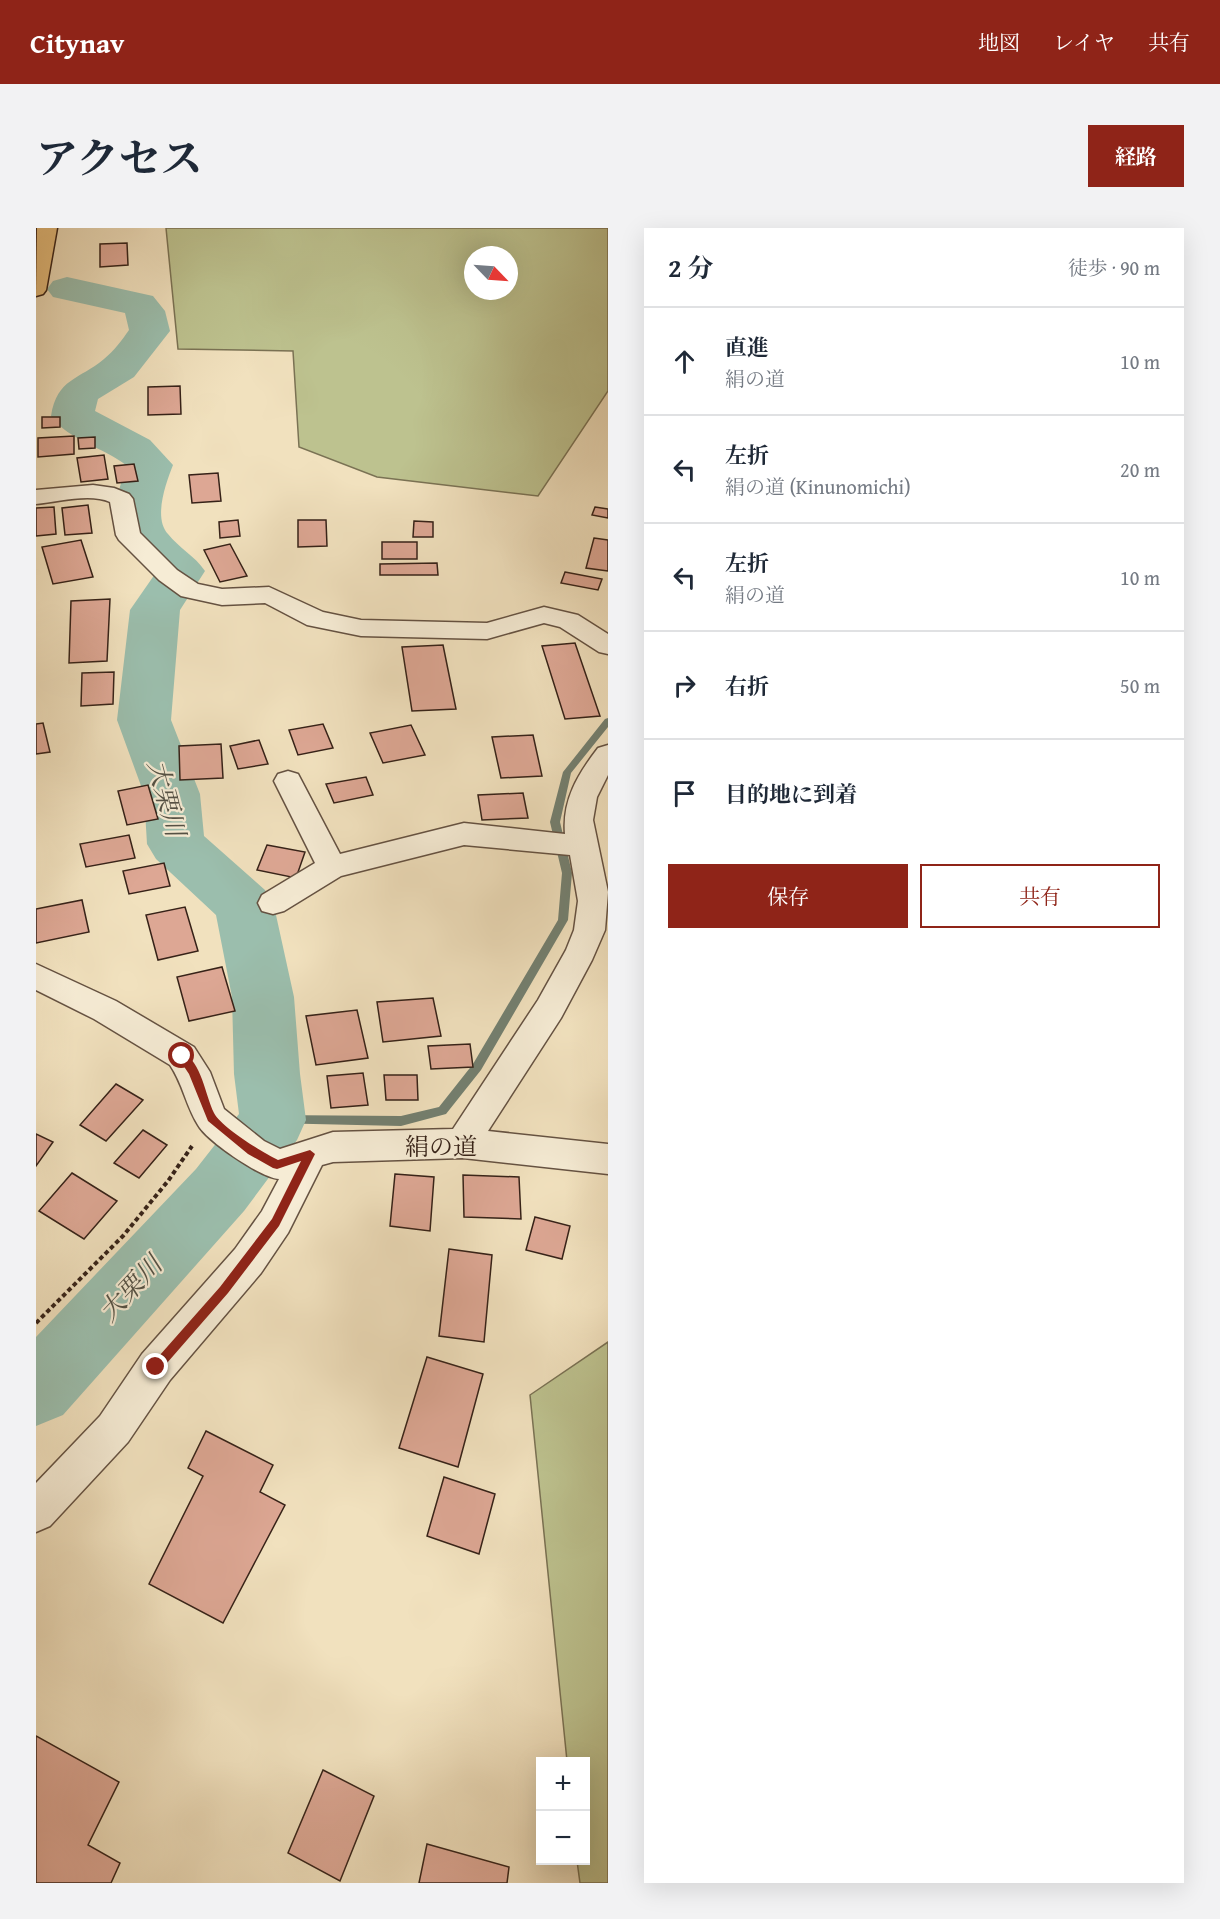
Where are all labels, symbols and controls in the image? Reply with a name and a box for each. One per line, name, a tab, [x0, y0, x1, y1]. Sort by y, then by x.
text: Citynav	[30, 22, 124, 63]
text: 地図	[978, 27, 1020, 58]
text: レイヤ	[1053, 27, 1115, 58]
text: 共有	[1148, 27, 1190, 58]
button: 経路	[1088, 125, 1184, 187]
text: アクセス	[36, 127, 203, 188]
north arrow	[464, 246, 518, 300]
text: 2 分	[668, 248, 713, 287]
text: 徒歩 · 90 m	[1068, 253, 1160, 282]
text: 直進	[725, 331, 769, 363]
icon: ahead	[668, 345, 701, 378]
text: 10 m	[1120, 347, 1160, 376]
text: 絹の道	[725, 364, 785, 393]
text: 左折	[725, 439, 769, 471]
icon: left	[668, 453, 701, 486]
text: 20 m	[1120, 455, 1160, 484]
text: 絹の道 (Kinunomichi)	[725, 472, 911, 501]
text: 左折	[725, 547, 769, 579]
icon: left	[668, 561, 701, 594]
text: 10 m	[1120, 563, 1160, 592]
text: 絹の道	[725, 580, 785, 609]
icon: right	[668, 669, 701, 702]
text: 右折	[725, 670, 769, 702]
text: 50 m	[1120, 671, 1160, 700]
water label: 大栗川	[138, 755, 197, 844]
icon: arrive	[668, 777, 701, 810]
text: 目的地に到着	[725, 778, 857, 810]
button: 保存	[668, 864, 908, 928]
button: 共有	[920, 864, 1160, 928]
route start	[168, 1042, 194, 1068]
street label: 絹の道	[405, 1129, 477, 1164]
water label: 大栗川	[89, 1244, 173, 1330]
route end	[142, 1353, 168, 1379]
map controls	[536, 1757, 590, 1865]
button: +	[536, 1757, 590, 1811]
button: −	[536, 1811, 590, 1865]

